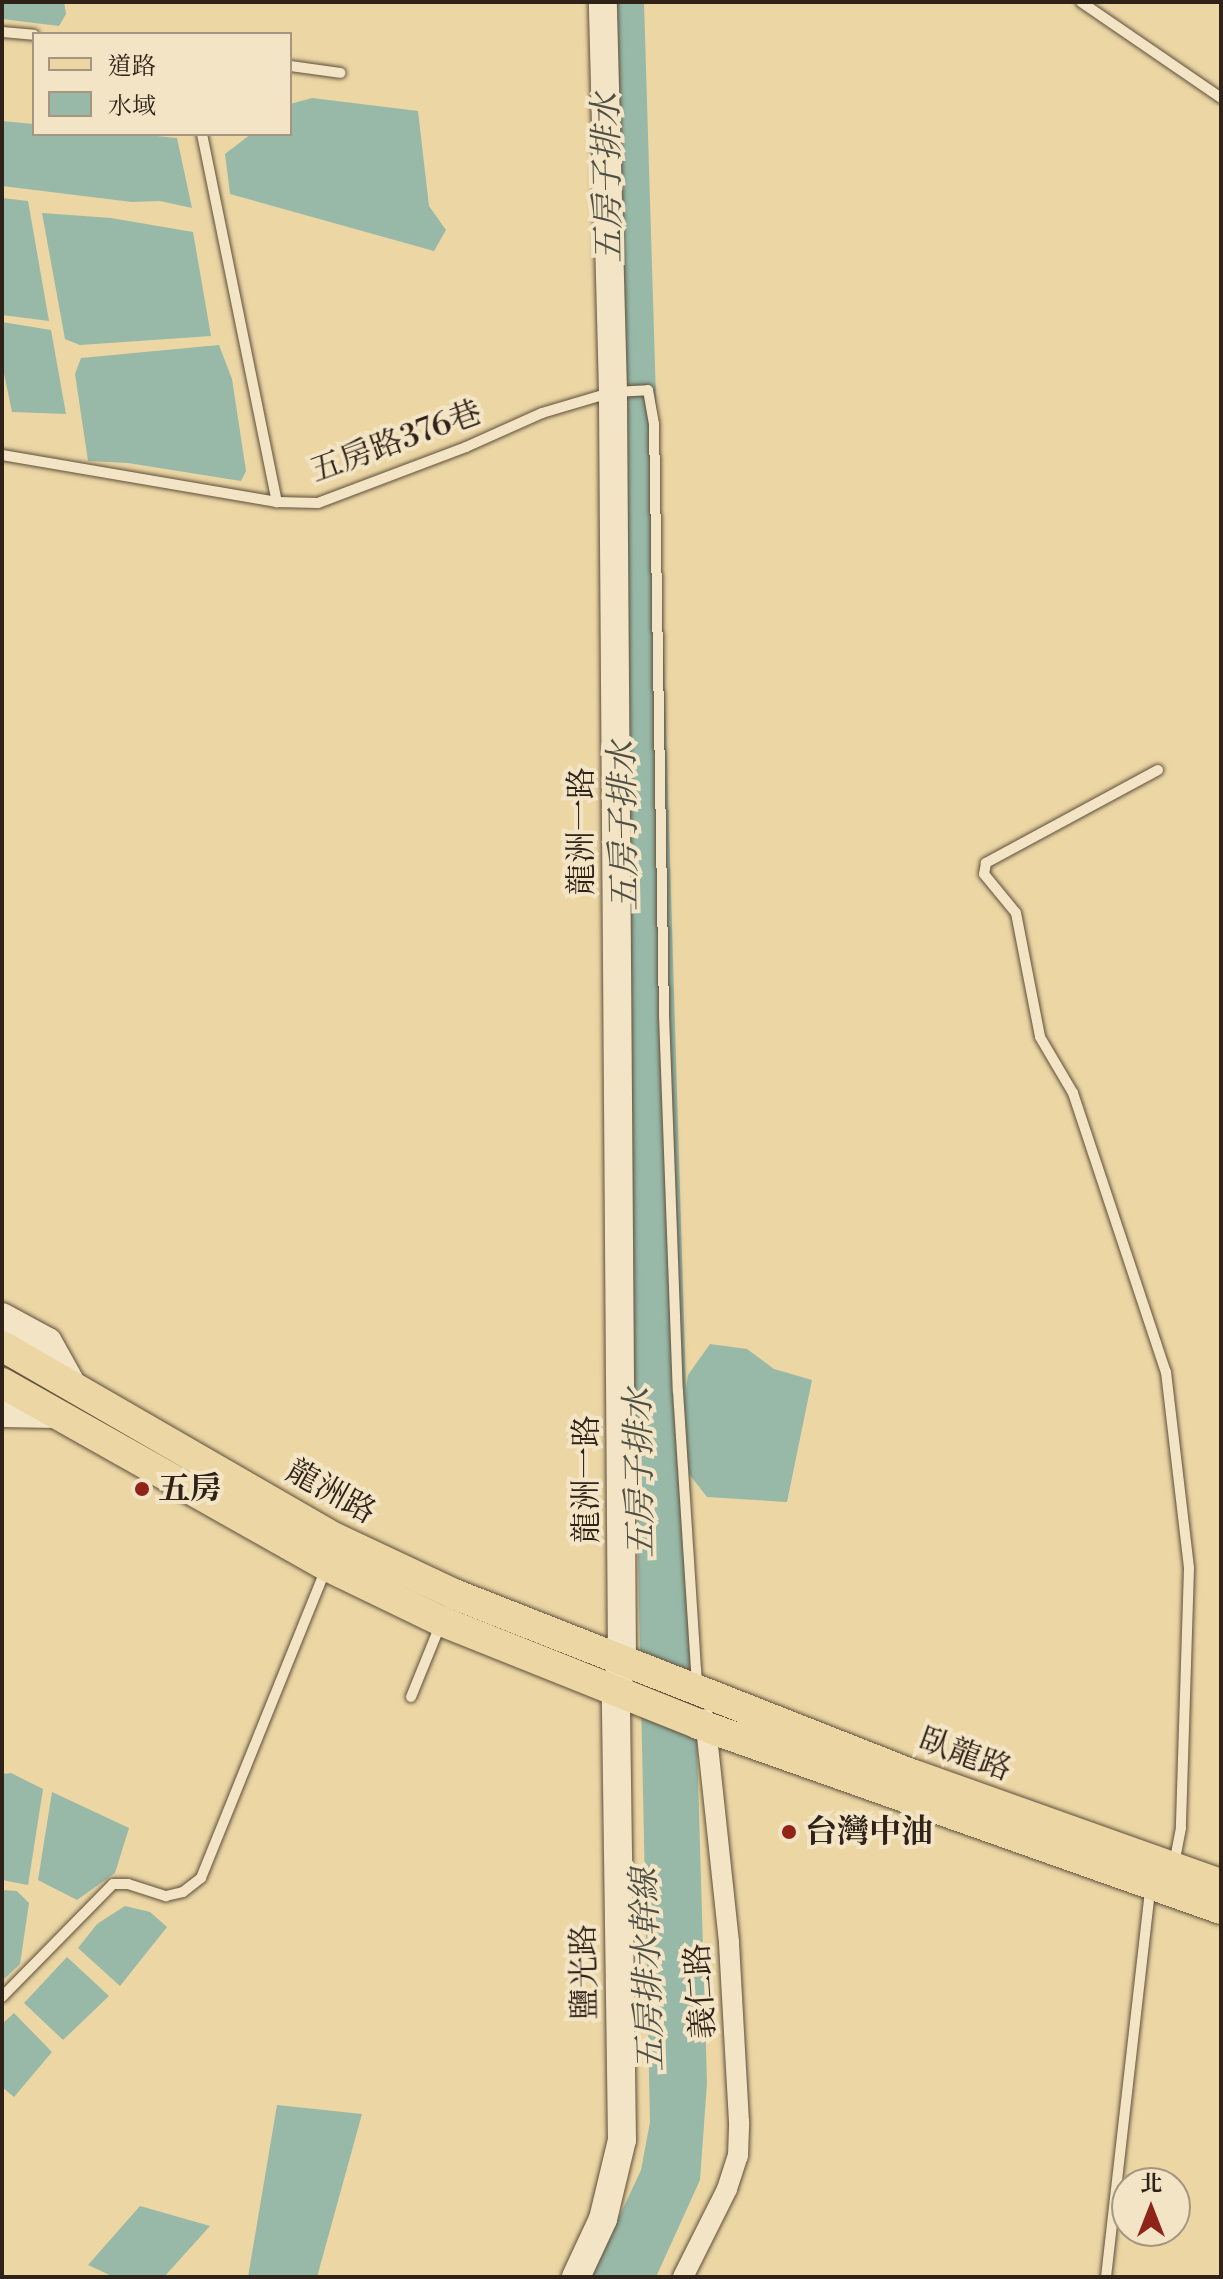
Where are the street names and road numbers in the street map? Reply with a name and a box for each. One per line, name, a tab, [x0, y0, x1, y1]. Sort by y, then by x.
street label: 五房路376巷	[305, 393, 487, 491]
street label: 龍洲一路	[563, 767, 601, 895]
street label: 龍洲一路	[568, 1415, 606, 1543]
street label: 龍洲路	[280, 1452, 382, 1532]
street label: 臥龍路	[913, 1721, 1017, 1789]
street label: 鹽光路	[565, 1924, 605, 2020]
street label: 義仁路	[678, 1942, 724, 2040]

